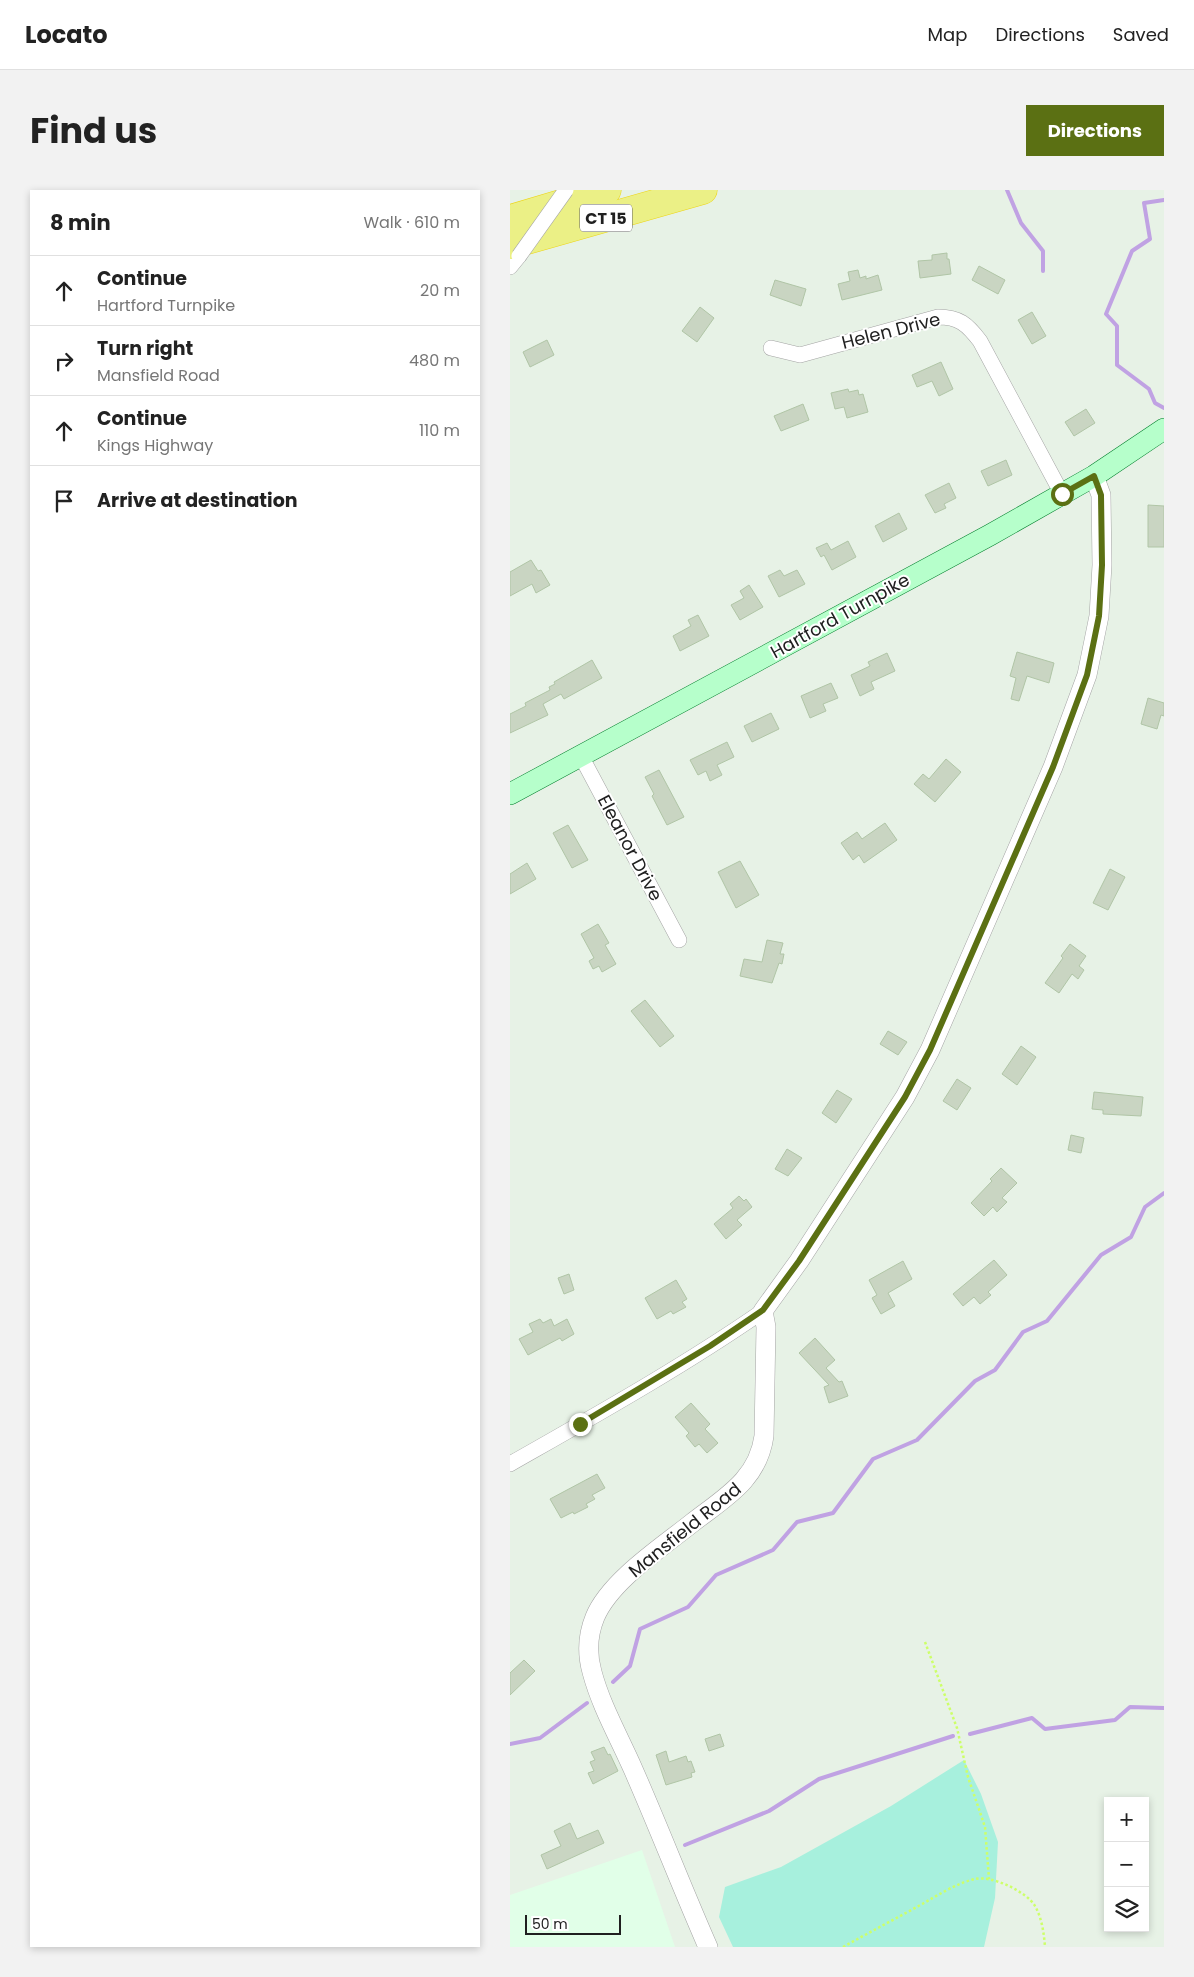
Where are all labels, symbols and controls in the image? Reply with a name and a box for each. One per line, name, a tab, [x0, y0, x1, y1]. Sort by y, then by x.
text: Locato	[25, 18, 108, 51]
text: Map	[928, 22, 967, 47]
text: Directions	[995, 22, 1085, 47]
text: Saved	[1113, 22, 1169, 47]
button: Directions	[1026, 105, 1164, 156]
text: Find us	[30, 106, 157, 155]
road number: CT 15	[580, 204, 632, 232]
text: 8 min	[50, 208, 111, 237]
text: Walk · 610 m	[363, 211, 460, 234]
text: Continue	[97, 265, 187, 292]
icon: ahead	[50, 277, 78, 305]
text: 20 m	[420, 279, 460, 302]
text: Hartford Turnpike	[97, 294, 235, 317]
street label: Helen Drive	[839, 306, 943, 355]
text: Turn right	[97, 335, 193, 362]
icon: right	[50, 347, 78, 375]
text: 480 m	[409, 349, 460, 372]
text: Mansfield Road	[97, 364, 220, 387]
text: Continue	[97, 405, 187, 432]
icon: ahead	[50, 417, 78, 445]
text: 110 m	[419, 419, 460, 442]
text: Kings Highway	[97, 434, 213, 457]
route start	[1051, 483, 1074, 506]
icon: arrive	[50, 487, 78, 515]
text: Arrive at destination	[97, 487, 298, 514]
street label: Hartford Turnpike	[766, 567, 914, 664]
street label: Eleanor Drive	[592, 790, 669, 905]
route end	[569, 1413, 592, 1436]
street label: Mansfield Road	[623, 1476, 746, 1583]
map controls	[1104, 1797, 1149, 1932]
button: +	[1104, 1797, 1149, 1842]
button: −	[1104, 1842, 1149, 1887]
button: layers	[1104, 1887, 1149, 1932]
scale bar	[525, 1912, 621, 1935]
text: 50 m	[532, 1914, 568, 1934]

